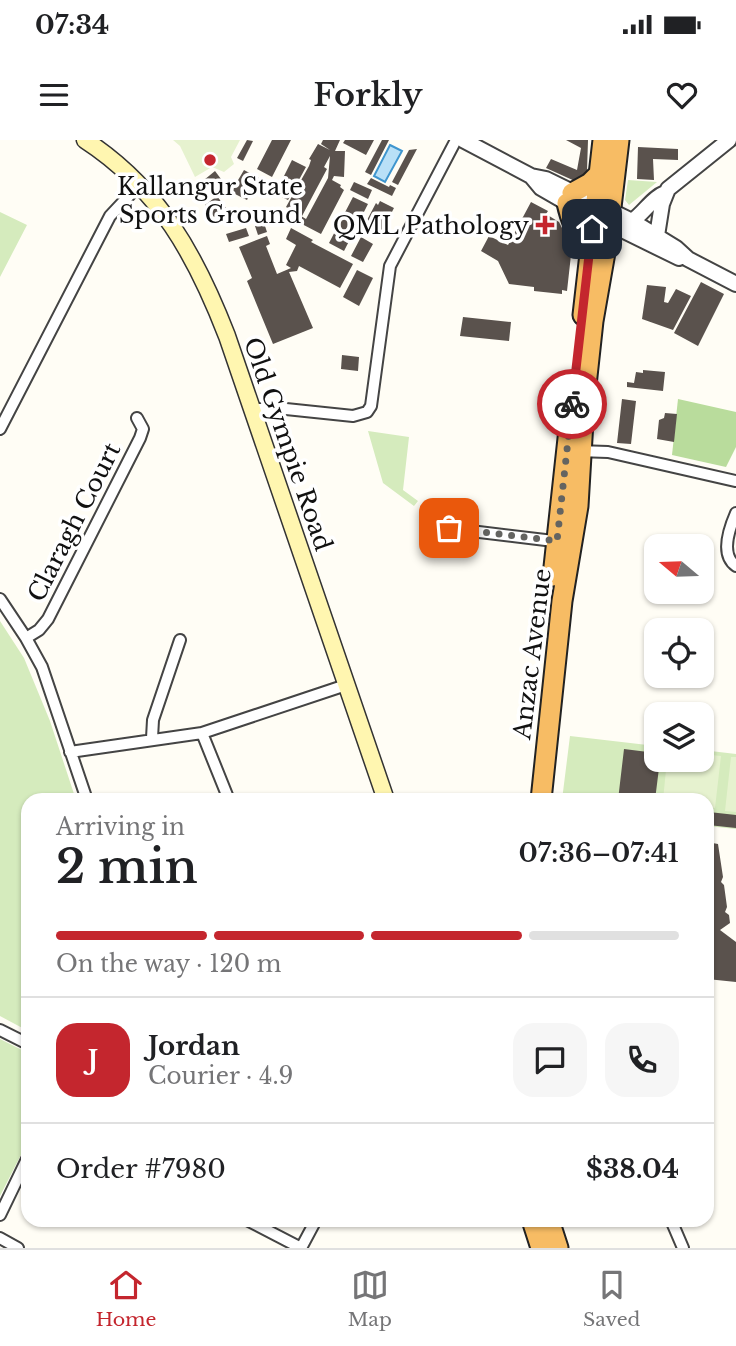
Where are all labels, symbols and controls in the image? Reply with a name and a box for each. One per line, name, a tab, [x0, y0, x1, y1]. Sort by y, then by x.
text: 07:34	[35, 9, 109, 41]
text: Forkly	[313, 75, 423, 115]
icon: menu	[35, 76, 73, 114]
icon: heart	[663, 76, 701, 114]
marker: Kallangur State Sports Ground	[202, 152, 218, 168]
place label: Kallangur State Sports Ground	[117, 172, 303, 229]
pin	[562, 199, 622, 259]
icon: home	[573, 210, 611, 248]
place label: QML Pathology	[333, 211, 530, 240]
marker: QML Pathology	[535, 215, 555, 235]
street label: Old Gympie Road	[238, 333, 338, 555]
courier	[537, 369, 607, 439]
icon: bike	[553, 385, 591, 423]
street label: Claragh Court	[21, 438, 127, 606]
pin	[419, 498, 479, 558]
icon: bag	[430, 509, 468, 547]
north arrow	[644, 534, 714, 604]
map controls	[644, 534, 714, 772]
street label: Anzac Avenue	[507, 567, 557, 742]
button: locate	[644, 618, 714, 688]
button: layers	[644, 702, 714, 772]
text: Arriving in	[56, 813, 185, 841]
text: 07:36–07:41	[518, 837, 679, 869]
text: 2 min	[56, 838, 198, 895]
text: On the way · 120 m	[56, 950, 281, 978]
button: chat	[513, 1023, 587, 1097]
button: phone	[605, 1023, 679, 1097]
text: Jordan	[148, 1030, 240, 1062]
text: J	[88, 1044, 98, 1076]
text: Courier · 4.9	[148, 1062, 293, 1090]
text: Order #7980	[56, 1153, 226, 1185]
text: $38.04	[586, 1153, 679, 1185]
tab: Home	[96, 1266, 156, 1331]
tab: Map	[348, 1266, 392, 1331]
tab: Saved	[583, 1266, 640, 1331]

